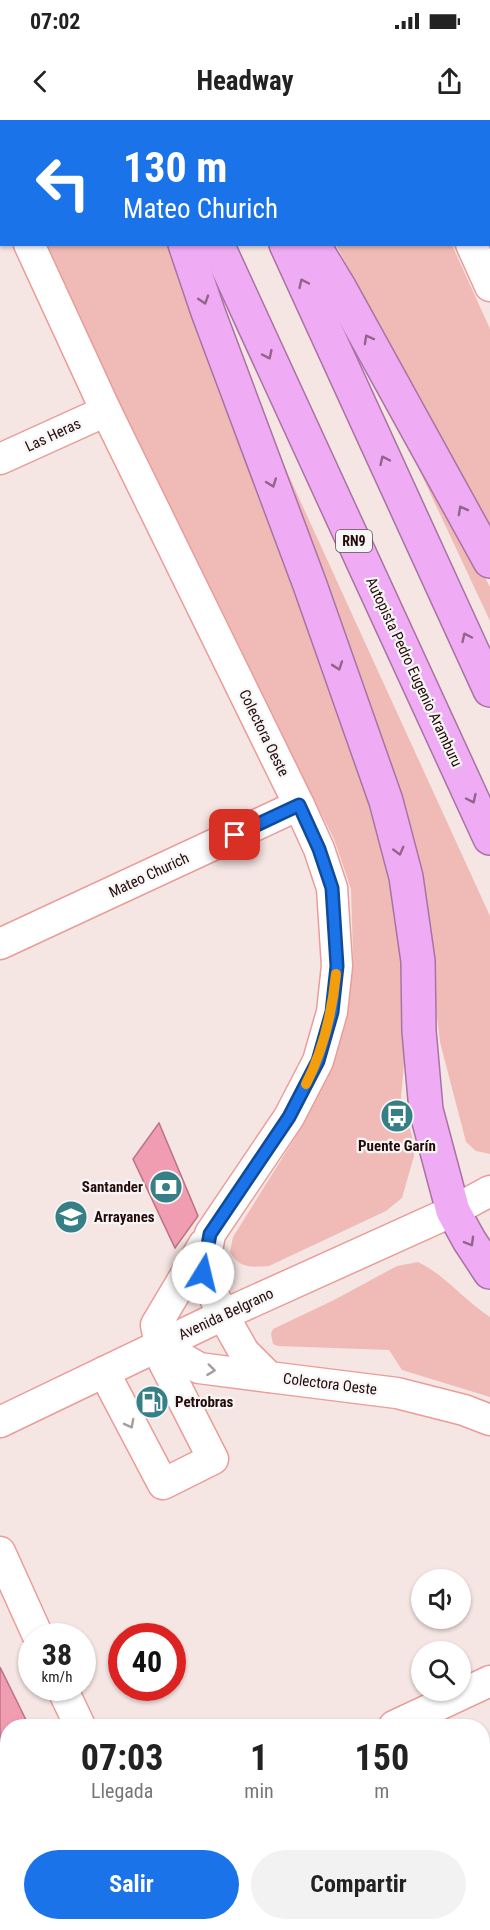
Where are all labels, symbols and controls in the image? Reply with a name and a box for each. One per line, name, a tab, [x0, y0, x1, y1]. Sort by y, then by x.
text: 07:02	[30, 9, 81, 34]
icon: back	[24, 65, 57, 98]
text: Headway	[196, 65, 294, 97]
icon: share	[433, 65, 466, 98]
text: 130 m	[123, 143, 228, 192]
icon: left	[24, 144, 102, 222]
text: Mateo Churich	[123, 193, 278, 225]
one-way arrow	[298, 278, 310, 289]
one-way arrow	[197, 294, 209, 305]
one-way arrow	[364, 335, 375, 345]
one-way arrow	[261, 348, 273, 359]
street label: Las Heras	[22, 414, 84, 456]
one-way arrow	[380, 455, 392, 466]
one-way arrow	[264, 477, 277, 488]
one-way arrow	[458, 506, 469, 516]
road number: RN9	[336, 530, 372, 552]
street label: Autopista Pedro Eugenio Aramburu	[362, 574, 466, 770]
one-way arrow	[461, 633, 473, 644]
one-way arrow	[331, 660, 344, 671]
street label: Colectora Oeste	[235, 687, 293, 779]
one-way arrow	[465, 793, 477, 804]
pin	[209, 809, 260, 860]
icon: arrive	[218, 818, 251, 851]
one-way arrow	[392, 846, 405, 856]
street label: Mateo Churich	[106, 849, 192, 901]
bus stop icon: Puente Garín	[379, 1098, 415, 1134]
place label: Puente Garín	[358, 1137, 436, 1155]
bank icon: Santander	[148, 1169, 184, 1205]
place label: Santander	[82, 1178, 143, 1196]
school or university icon: Arrayanes	[53, 1199, 89, 1235]
place label: Arrayanes	[94, 1208, 155, 1226]
one-way arrow	[463, 1236, 475, 1246]
position arrow	[171, 1241, 235, 1305]
street label: Avenida Belgrano	[176, 1284, 276, 1344]
one-way arrow	[207, 1363, 216, 1376]
street label: Colectora Oeste	[282, 1369, 378, 1399]
fuel station icon: Petrobras	[134, 1384, 170, 1420]
place label: Petrobras	[175, 1393, 234, 1411]
one-way arrow	[123, 1417, 134, 1428]
map controls	[411, 1569, 471, 1701]
button: sound	[411, 1569, 471, 1629]
speed limit sign: 40	[108, 1623, 186, 1701]
text: 38	[42, 1637, 72, 1672]
button: search	[411, 1641, 471, 1701]
text: km/h	[42, 1668, 72, 1686]
text: 07:03	[81, 1737, 163, 1779]
text: 1	[250, 1737, 268, 1779]
text: 150	[355, 1737, 409, 1779]
text: Llegada	[91, 1779, 153, 1803]
text: min	[244, 1779, 274, 1803]
text: m	[374, 1779, 389, 1803]
button: Salir	[24, 1850, 239, 1919]
button: Compartir	[251, 1850, 466, 1919]

